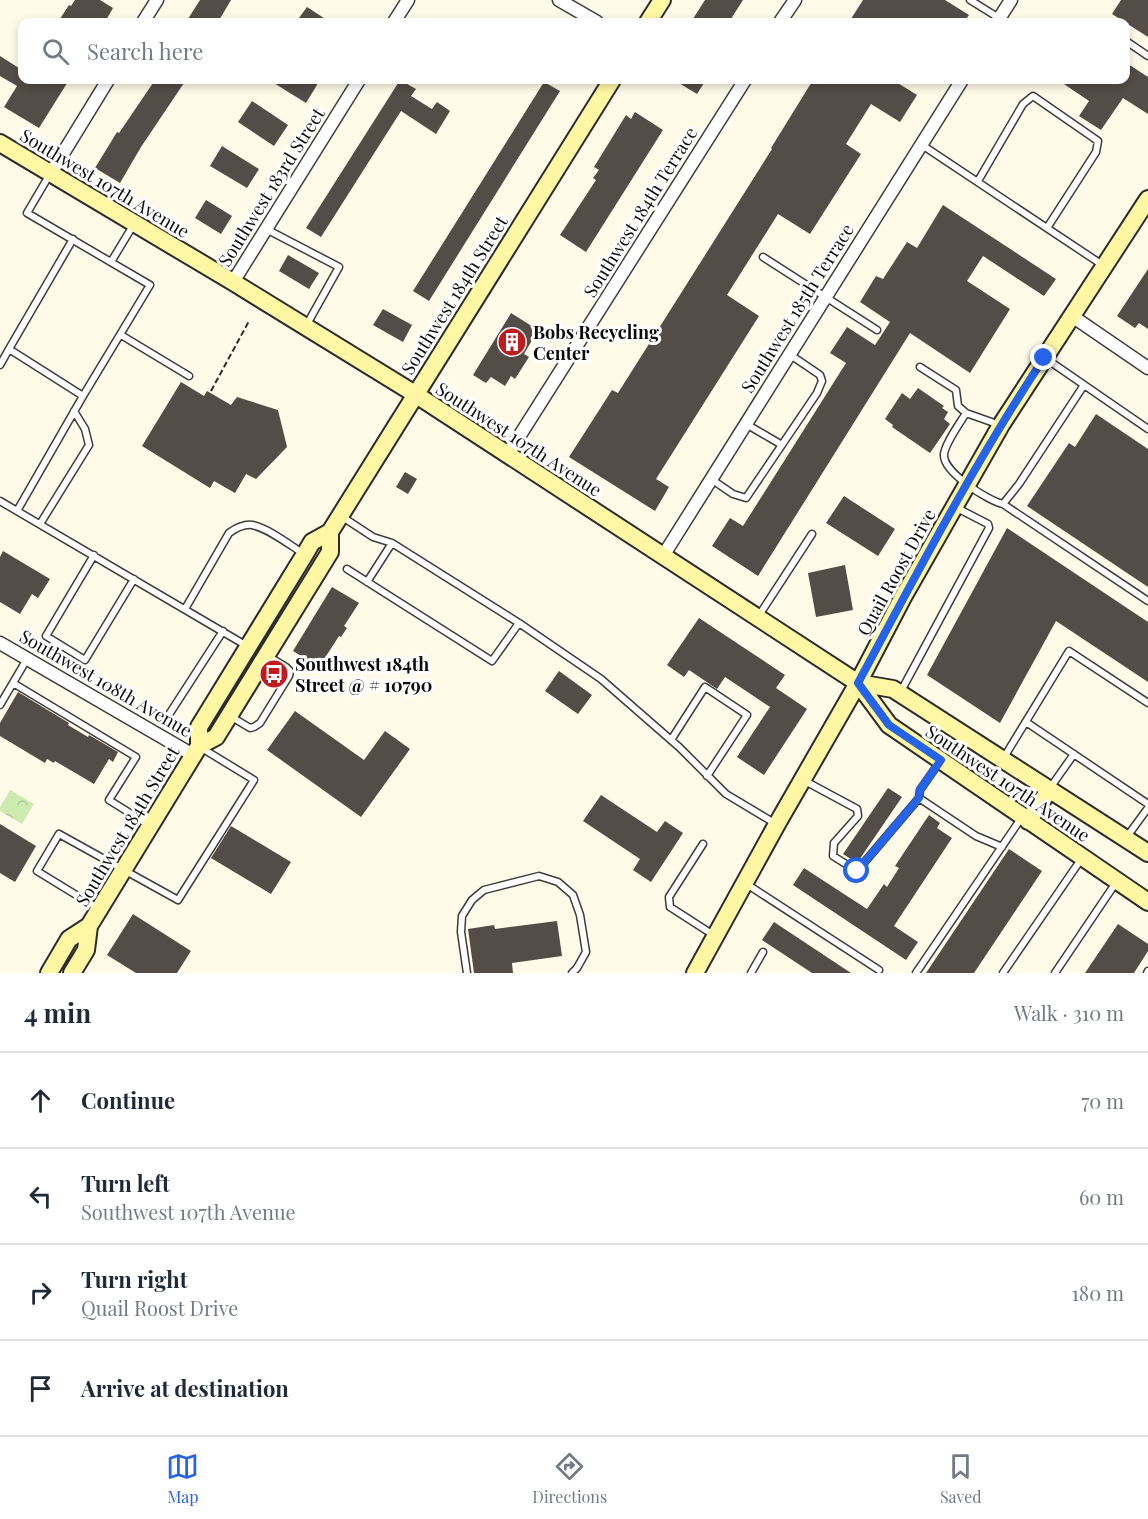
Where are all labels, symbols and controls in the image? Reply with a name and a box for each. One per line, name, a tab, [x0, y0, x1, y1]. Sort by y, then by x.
search box	[18, 18, 1130, 84]
icon: search	[39, 35, 72, 68]
text: Search here	[87, 36, 203, 66]
street label: Southwest 183rd Street	[212, 102, 330, 271]
street label: Southwest 184th Terrace	[578, 122, 702, 302]
street label: Southwest 107th Avenue	[16, 123, 194, 243]
street label: Southwest 184th Street	[395, 211, 513, 379]
street label: Southwest 185th Terrace	[735, 219, 859, 397]
place label: Bobs Recycling Center	[533, 320, 659, 365]
building icon: Bobs Recycling Center	[496, 326, 528, 358]
route end	[1030, 344, 1056, 370]
street label: Southwest 107th Avenue	[431, 376, 607, 502]
street label: Quail Roost Drive	[851, 504, 941, 640]
street label: Southwest 108th Avenue	[15, 624, 197, 742]
place label: Southwest 184th Street @ # 10790	[295, 652, 432, 697]
bus stop icon: Southwest 184th Street @ # 10790	[258, 658, 290, 690]
street label: Southwest 107th Avenue	[921, 719, 1095, 847]
street label: Southwest 184th Street	[70, 741, 185, 911]
route start	[843, 857, 869, 883]
text: 4 min	[24, 995, 91, 1030]
text: Walk · 310 m	[1014, 999, 1124, 1026]
icon: ahead	[24, 1084, 57, 1117]
text: Continue	[81, 1085, 175, 1115]
text: 70 m	[1081, 1087, 1124, 1114]
text: Turn left	[81, 1168, 170, 1198]
icon: left	[24, 1180, 57, 1213]
text: 60 m	[1079, 1183, 1124, 1210]
text: Southwest 107th Avenue	[81, 1198, 296, 1225]
text: Turn right	[81, 1264, 187, 1294]
icon: right	[24, 1276, 57, 1309]
text: 180 m	[1071, 1279, 1124, 1306]
text: Quail Roost Drive	[81, 1294, 238, 1321]
icon: arrive	[24, 1372, 57, 1405]
text: Arrive at destination	[81, 1373, 289, 1403]
tab: Map	[166, 1450, 199, 1507]
tab: Directions	[532, 1450, 607, 1507]
tab: Saved	[940, 1450, 982, 1507]

